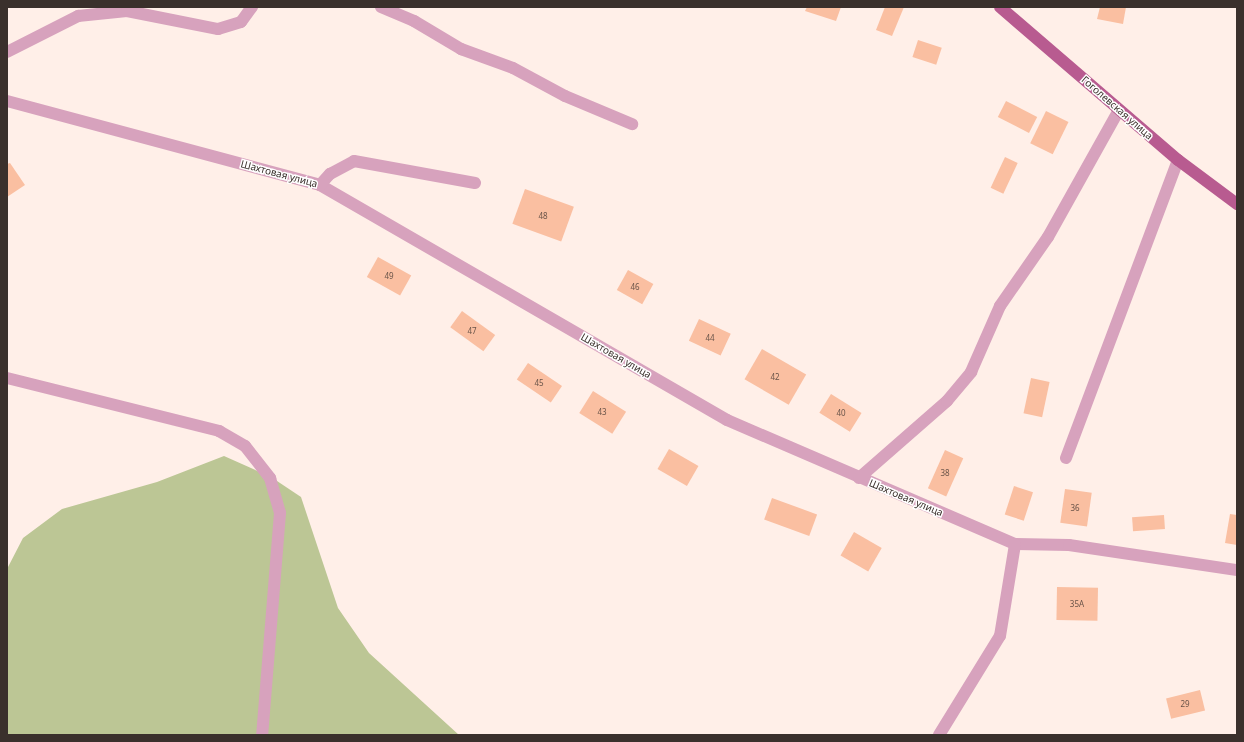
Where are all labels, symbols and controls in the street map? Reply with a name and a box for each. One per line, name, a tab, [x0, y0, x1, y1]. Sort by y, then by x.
street label: Гоголевская улица	[1079, 74, 1155, 142]
street label: Шахтовая улица	[239, 158, 319, 190]
house number: 48	[538, 211, 548, 221]
house number: 49	[384, 271, 394, 281]
house number: 46	[630, 282, 640, 292]
house number: 47	[467, 326, 477, 336]
street label: Шахтовая улица	[579, 331, 653, 381]
house number: 44	[705, 333, 715, 343]
house number: 42	[770, 372, 780, 382]
house number: 45	[534, 378, 544, 388]
house number: 43	[597, 407, 607, 417]
house number: 40	[836, 408, 846, 418]
house number: 38	[940, 468, 950, 478]
street label: Шахтовая улица	[867, 477, 945, 519]
house number: 36	[1070, 503, 1080, 513]
house number: 35А	[1070, 599, 1084, 609]
house number: 29	[1180, 699, 1190, 709]

